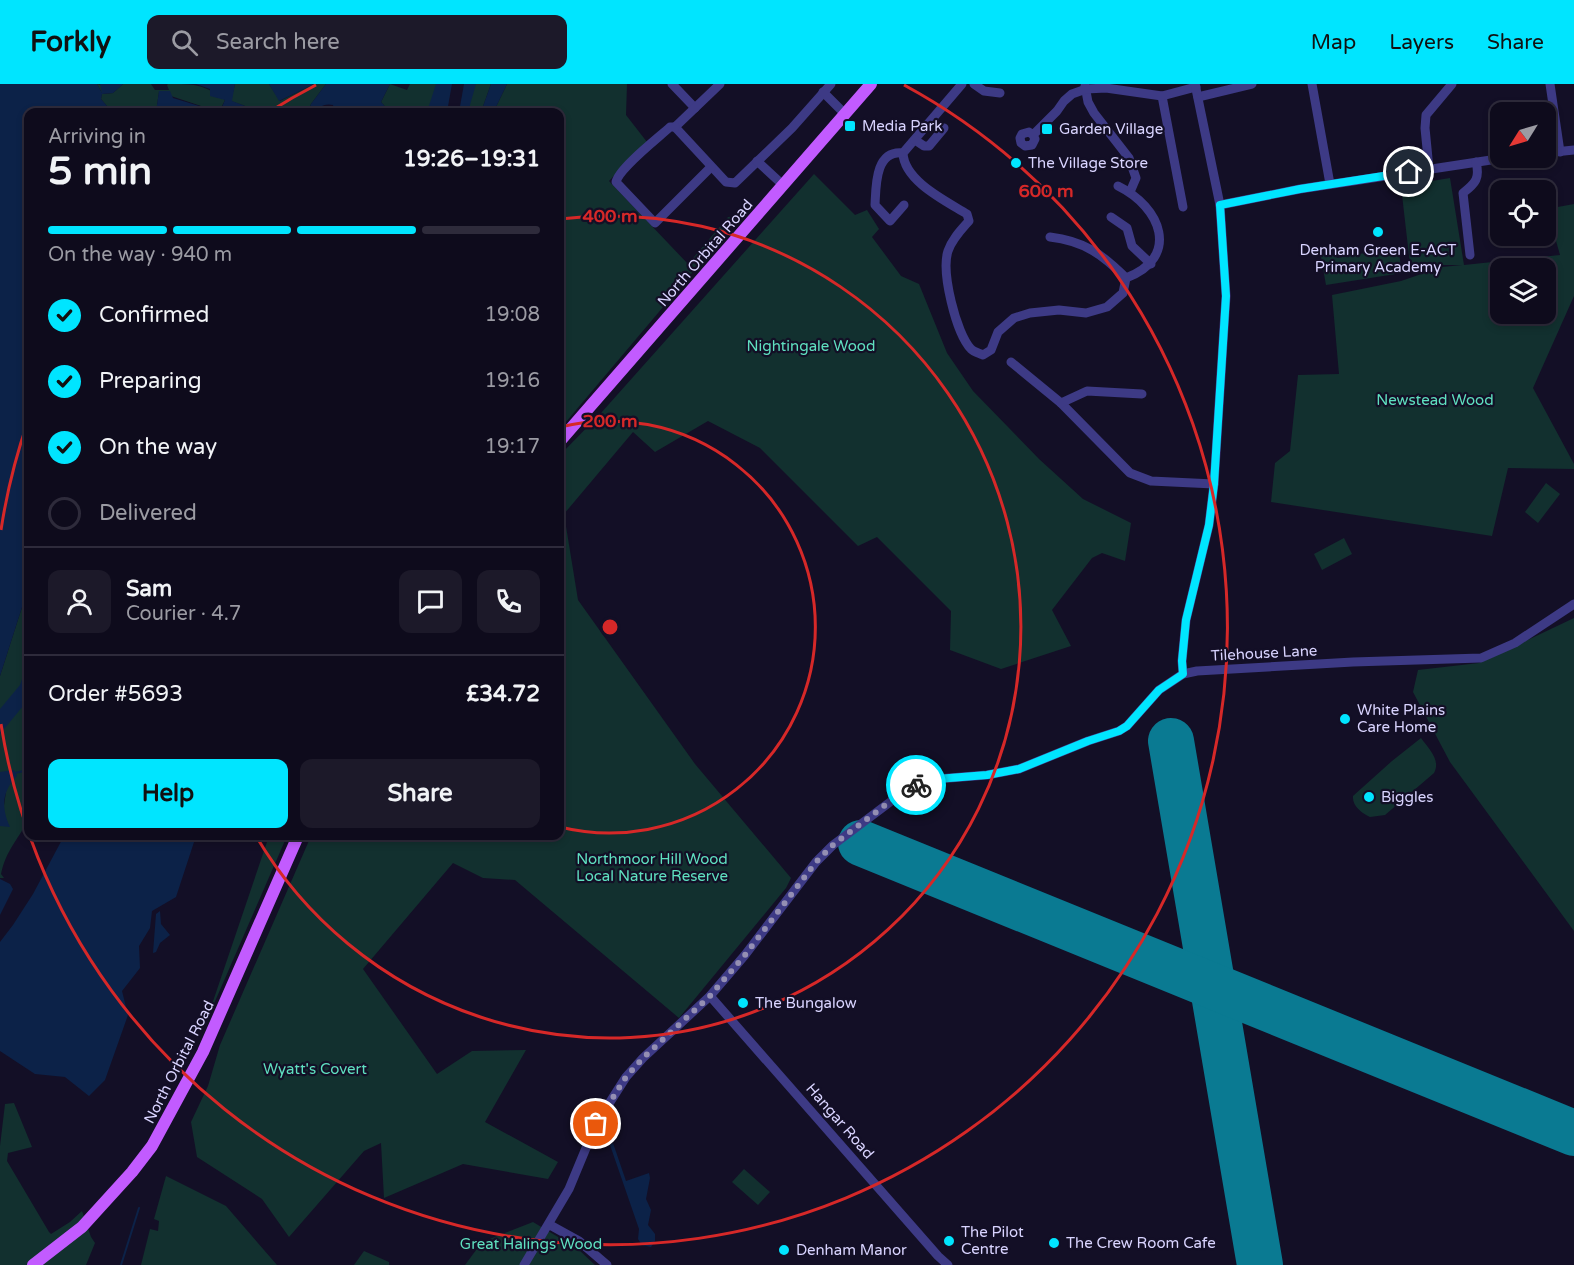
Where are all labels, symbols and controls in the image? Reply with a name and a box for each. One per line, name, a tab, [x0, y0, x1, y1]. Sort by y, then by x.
search box	[147, 15, 567, 69]
text: Forkly	[30, 25, 111, 59]
icon: search	[168, 26, 201, 59]
text: Search here	[216, 29, 340, 55]
text: Map	[1311, 30, 1356, 55]
text: Layers	[1389, 30, 1454, 55]
text: Share	[1487, 30, 1544, 55]
north arrow	[1490, 102, 1556, 168]
map controls	[1490, 102, 1556, 324]
place label: Media Park	[862, 117, 942, 135]
marker: Media Park	[843, 119, 857, 133]
place label: Garden Village	[1059, 120, 1163, 138]
marker: Garden Village	[1040, 122, 1054, 136]
text: Arriving in	[48, 125, 146, 149]
text: 19:26–19:31	[403, 146, 540, 172]
pin	[1383, 146, 1434, 197]
text: 5 min	[48, 148, 152, 195]
place label: The Village Store	[1028, 154, 1148, 172]
icon: home	[1392, 155, 1425, 188]
marker: The Village Store	[1009, 156, 1023, 170]
text: 600 m	[1018, 180, 1074, 202]
button: locate	[1490, 180, 1556, 246]
street label: North Orbital Road	[654, 196, 756, 310]
text: 400 m	[582, 205, 638, 227]
marker: Denham Green E-ACT Primary Academy	[1371, 225, 1385, 239]
place label: Denham Green E-ACT Primary Academy	[1300, 241, 1456, 276]
text: On the way · 940 m	[48, 243, 232, 267]
button: layers	[1490, 258, 1556, 324]
icon: check	[48, 299, 81, 332]
text: Confirmed	[99, 302, 209, 328]
text: 19:08	[485, 303, 540, 327]
park label: Nightingale Wood	[747, 337, 875, 355]
icon: check	[48, 365, 81, 398]
text: Preparing	[99, 368, 202, 394]
text: 19:16	[485, 369, 540, 393]
park label: Newstead Wood	[1376, 391, 1494, 409]
text: 200 m	[582, 410, 638, 432]
icon: check	[48, 431, 81, 464]
text: On the way	[99, 434, 217, 460]
text: 19:17	[485, 435, 540, 459]
text: Delivered	[99, 500, 197, 526]
button: person	[48, 570, 111, 633]
button: chat	[399, 570, 462, 633]
button: phone	[477, 570, 540, 633]
text: Sam	[126, 576, 172, 602]
text: Courier · 4.7	[126, 602, 241, 626]
centre of rings	[600, 617, 620, 637]
street label: Tilehouse Lane	[1210, 641, 1318, 665]
text: Order #5693	[48, 681, 183, 707]
text: £34.72	[466, 681, 540, 707]
place label: White Plains Care Home	[1357, 701, 1445, 736]
marker: White Plains Care Home	[1338, 712, 1352, 726]
courier	[886, 755, 946, 815]
button: Help	[48, 759, 288, 828]
button: Share	[300, 759, 540, 828]
icon: bike	[900, 769, 933, 802]
place label: Biggles	[1381, 788, 1433, 806]
marker: Biggles	[1362, 790, 1376, 804]
park label: Northmoor Hill Wood Local Nature Reserve	[576, 850, 728, 885]
place label: The Bungalow	[755, 994, 857, 1012]
marker: The Bungalow	[736, 996, 750, 1010]
street label: North Orbital Road	[140, 997, 218, 1127]
park label: Wyatt's Covert	[263, 1060, 367, 1078]
street label: Hangar Road	[802, 1080, 878, 1162]
pin	[570, 1098, 621, 1149]
icon: bag	[579, 1107, 612, 1140]
place label: The Pilot Centre	[961, 1223, 1024, 1258]
marker: The Pilot Centre	[942, 1234, 956, 1248]
place label: The Crew Room Cafe	[1066, 1234, 1216, 1252]
park label: Great Halings Wood	[460, 1235, 602, 1253]
marker: The Crew Room Cafe	[1047, 1236, 1061, 1250]
place label: Denham Manor	[796, 1241, 907, 1259]
marker: Denham Manor	[777, 1243, 791, 1257]

